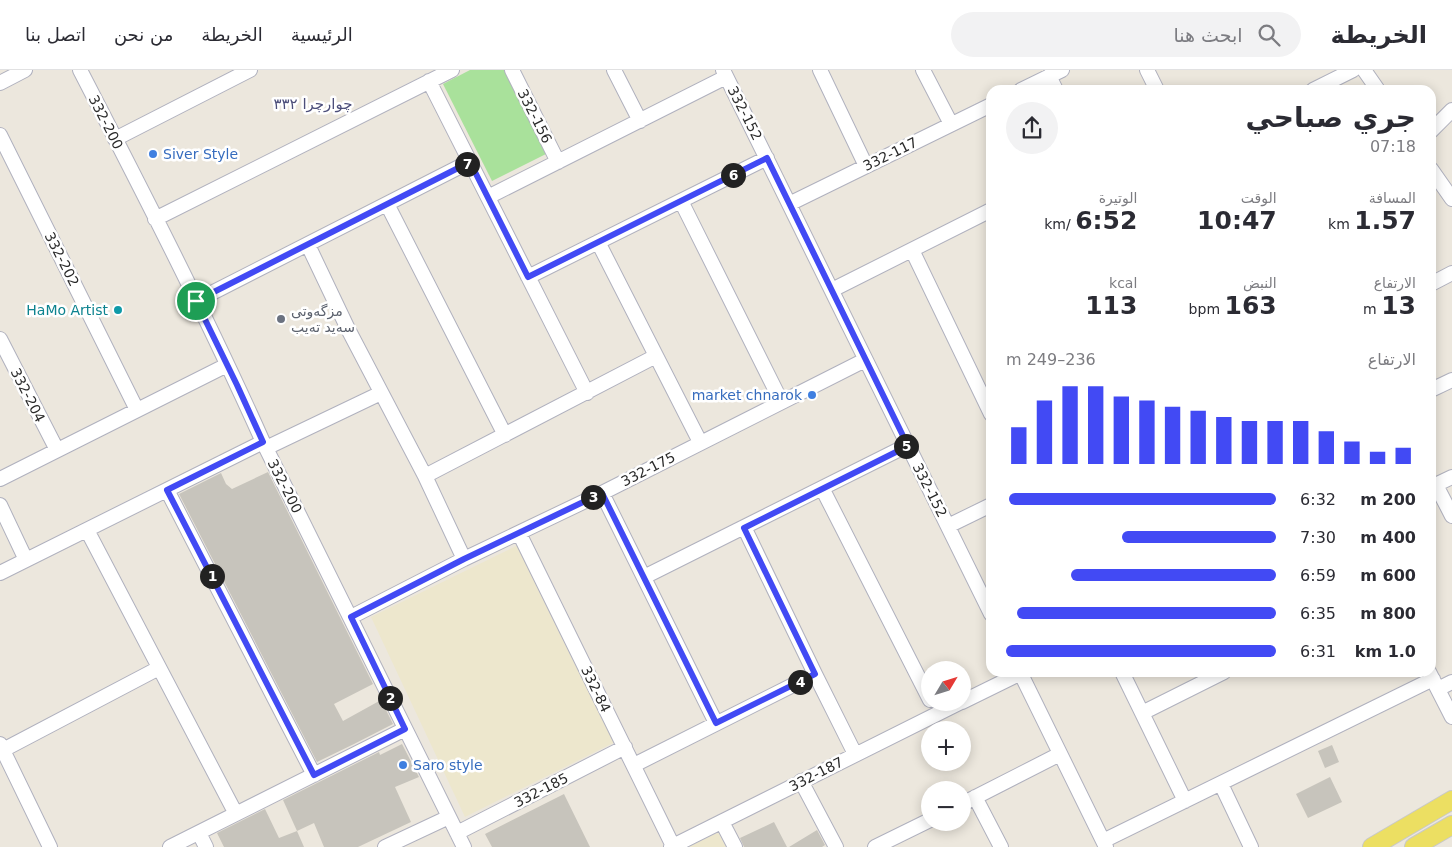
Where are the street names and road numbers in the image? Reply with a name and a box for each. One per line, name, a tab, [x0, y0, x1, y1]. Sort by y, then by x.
street label: 332-152	[725, 83, 765, 143]
street label: 332-156	[515, 86, 555, 146]
street label: 332-200	[86, 92, 126, 152]
street label: 332-117	[860, 134, 920, 174]
street label: 332-202	[42, 229, 82, 289]
street label: 332-204	[8, 365, 48, 425]
street label: 332-175	[618, 449, 678, 489]
street label: 332-200	[265, 456, 305, 516]
street label: 332-152	[910, 460, 950, 520]
street label: 332-84	[578, 663, 614, 715]
street label: 332-187	[786, 754, 846, 794]
street label: 332-185	[511, 770, 571, 810]

